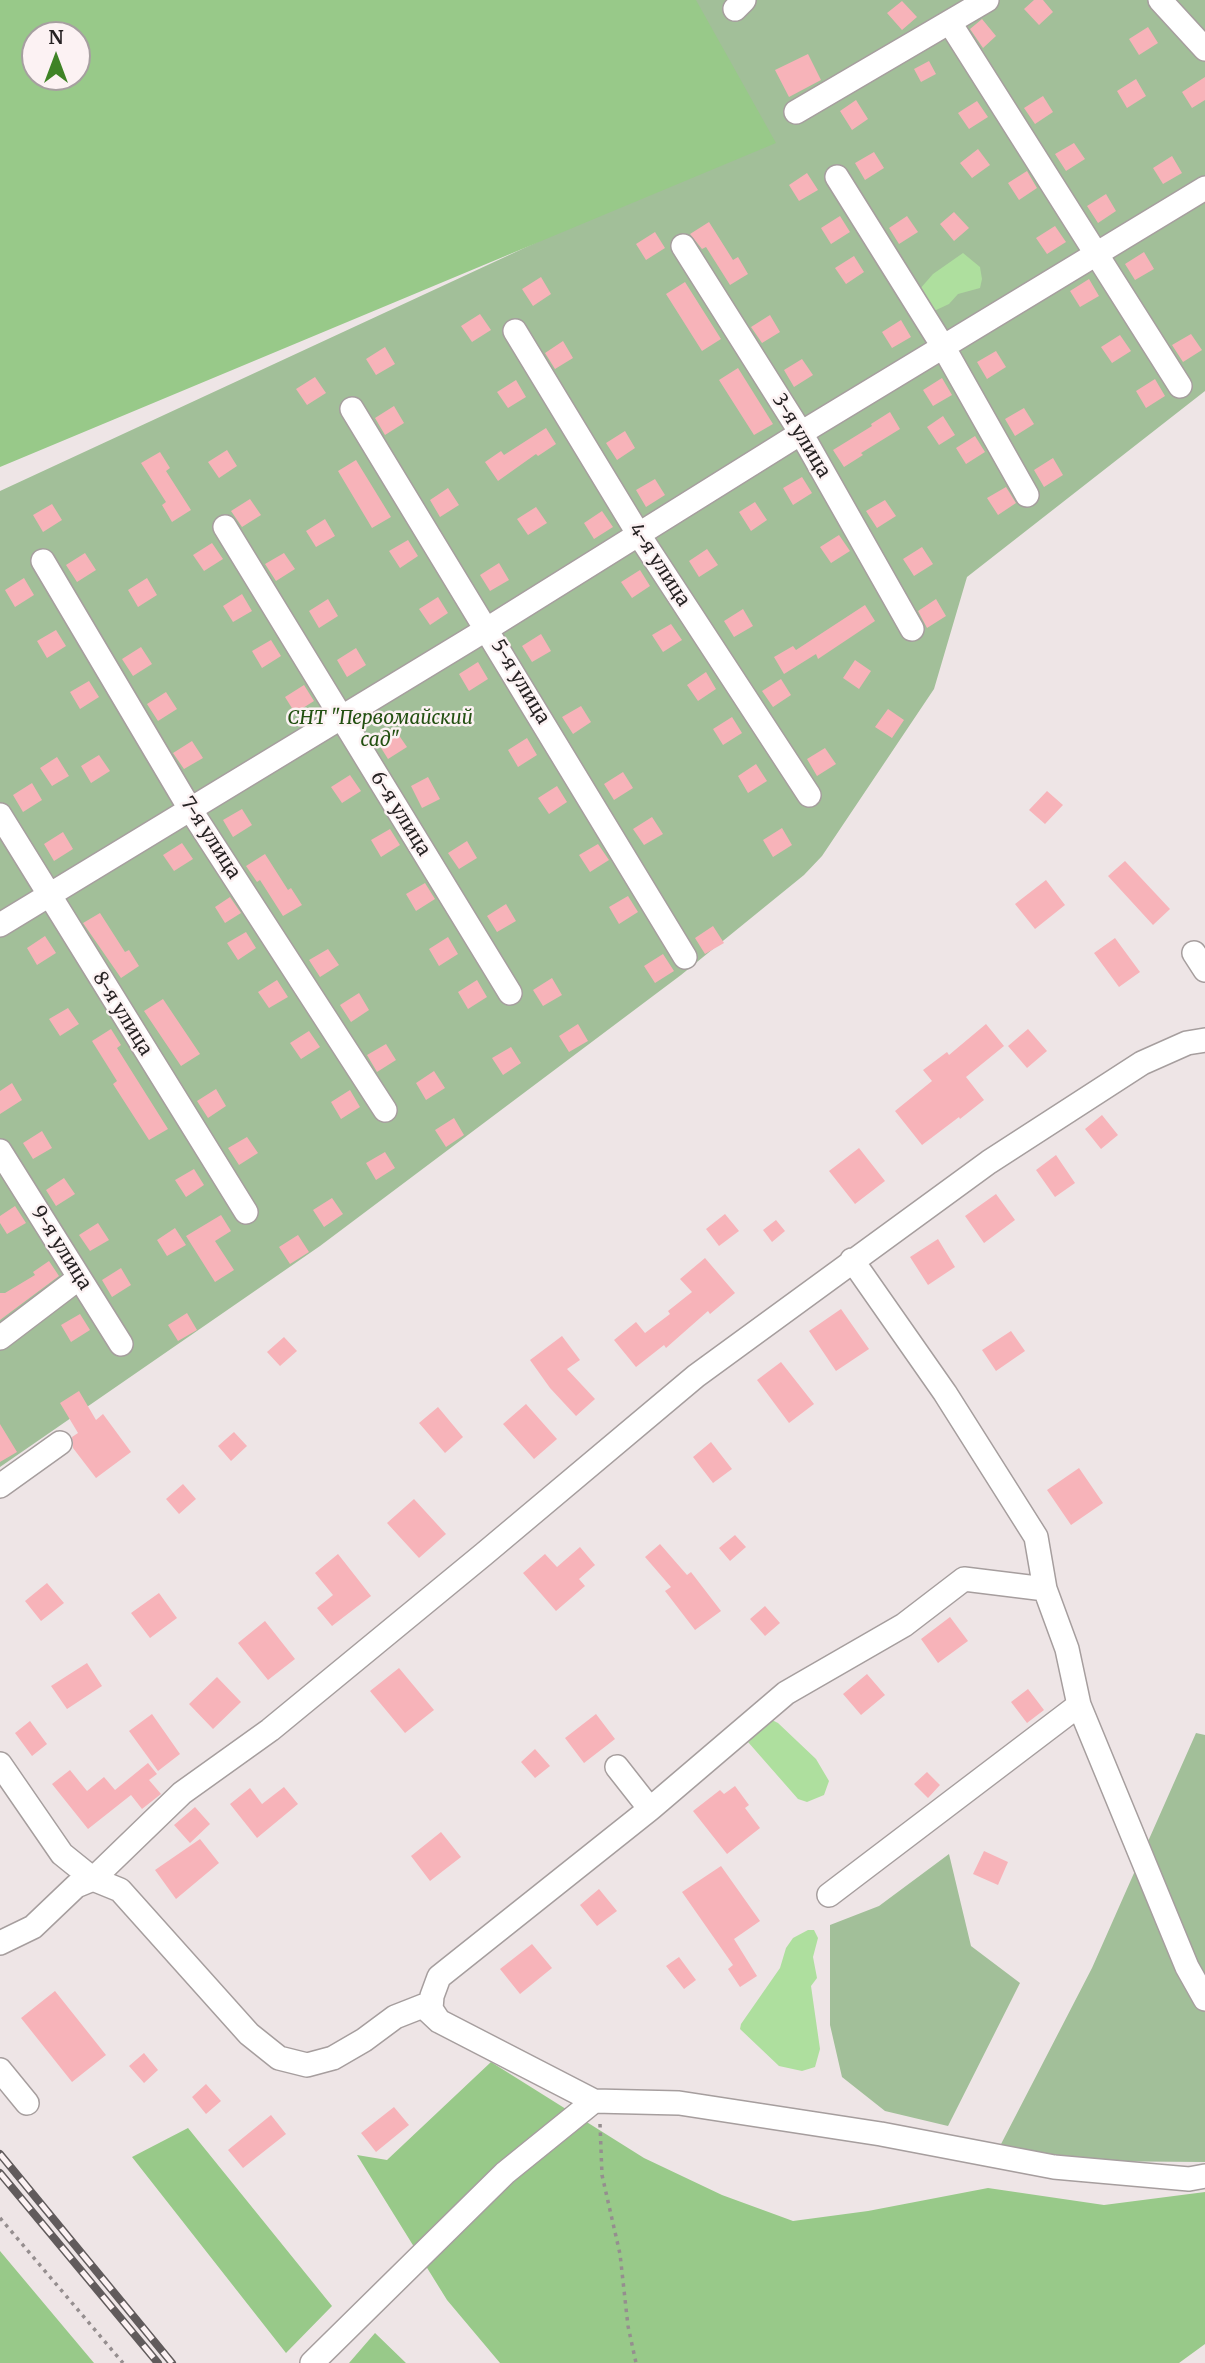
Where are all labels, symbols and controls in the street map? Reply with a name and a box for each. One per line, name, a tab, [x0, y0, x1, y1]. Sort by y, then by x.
north arrow	[21, 21, 91, 91]
text: N	[48, 25, 64, 49]
street label: 3-я улица	[767, 390, 835, 482]
street label: 4-я улица	[624, 519, 694, 611]
street label: 5-я улица	[486, 636, 554, 728]
park label: СНТ "Первомайский сад"	[287, 708, 473, 752]
street label: 6-я улица	[365, 768, 435, 860]
street label: 7-я улица	[175, 793, 245, 883]
street label: 8-я улица	[87, 968, 157, 1060]
street label: 9-я улица	[26, 1202, 96, 1294]

